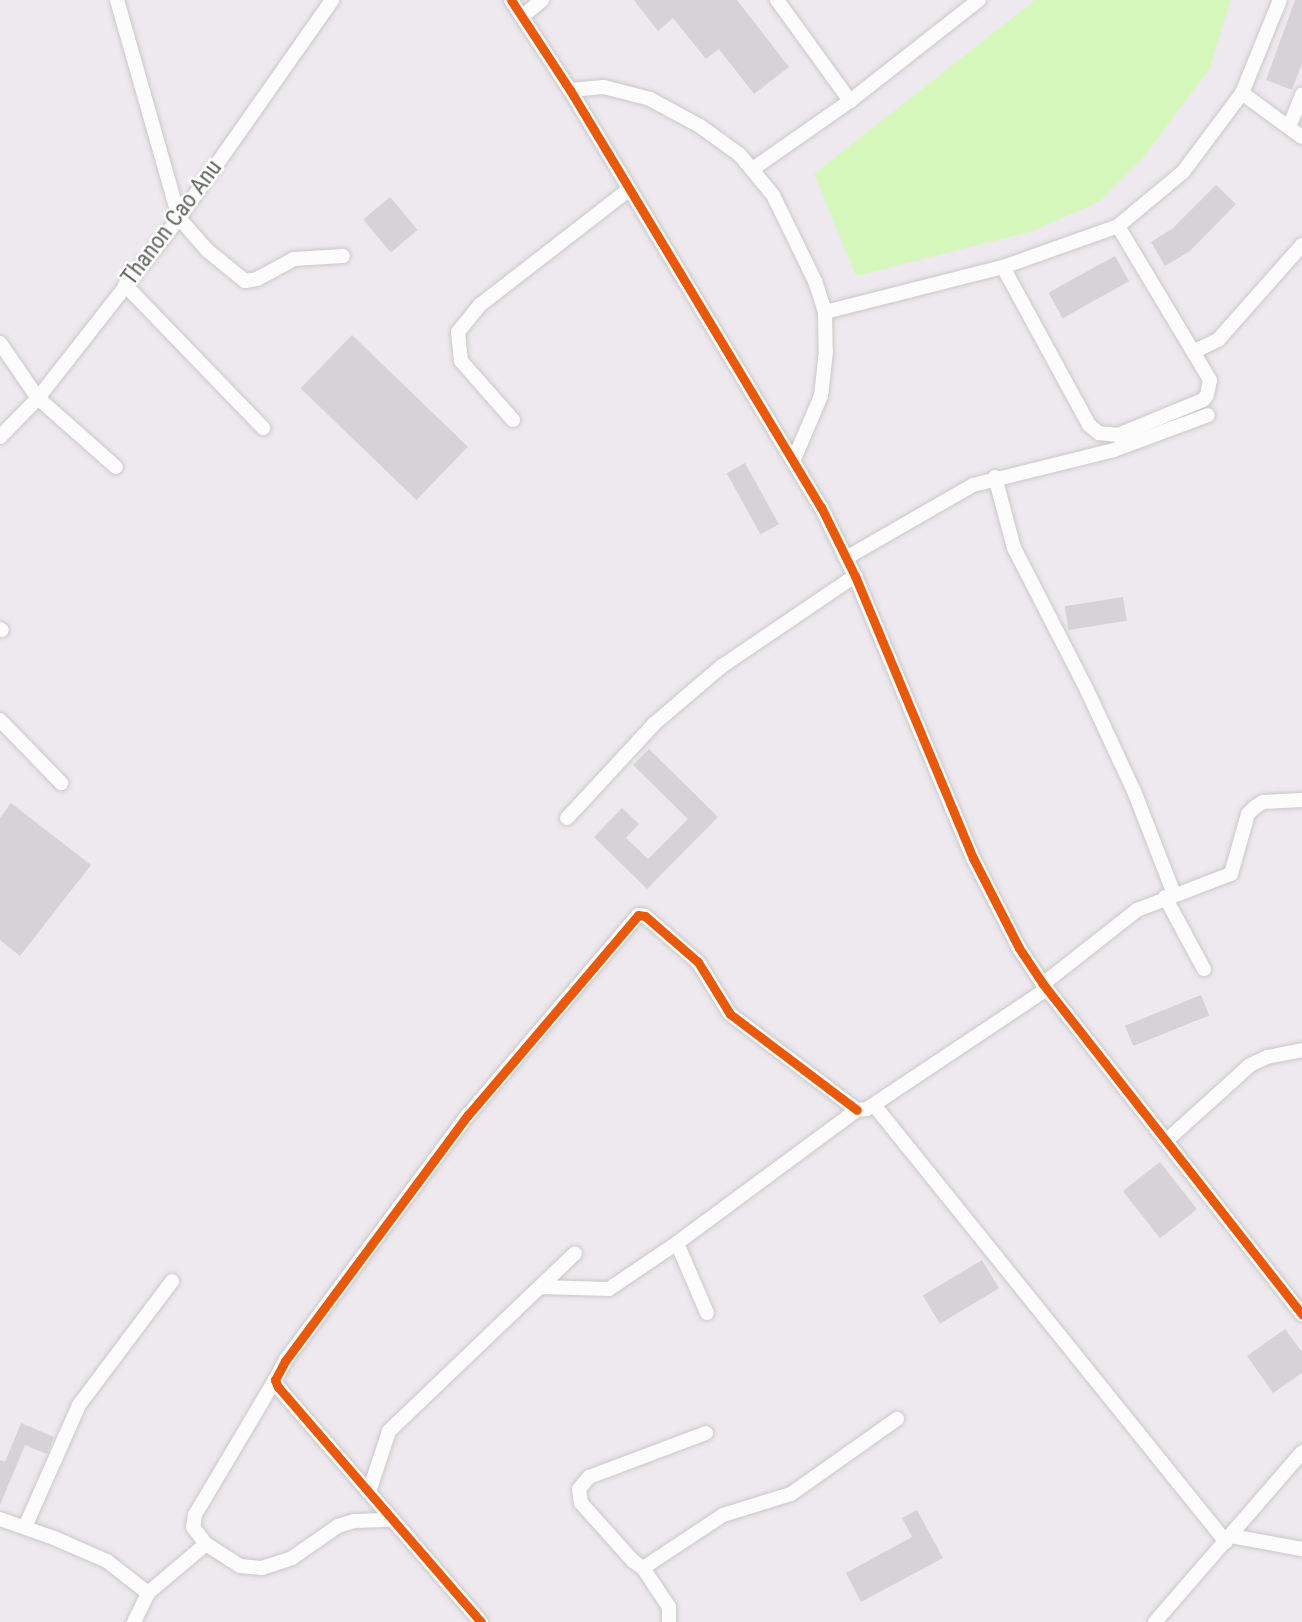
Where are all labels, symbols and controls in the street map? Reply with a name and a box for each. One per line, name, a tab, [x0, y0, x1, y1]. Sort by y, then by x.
street label: Thanon Cao Anu	[116, 155, 228, 291]

